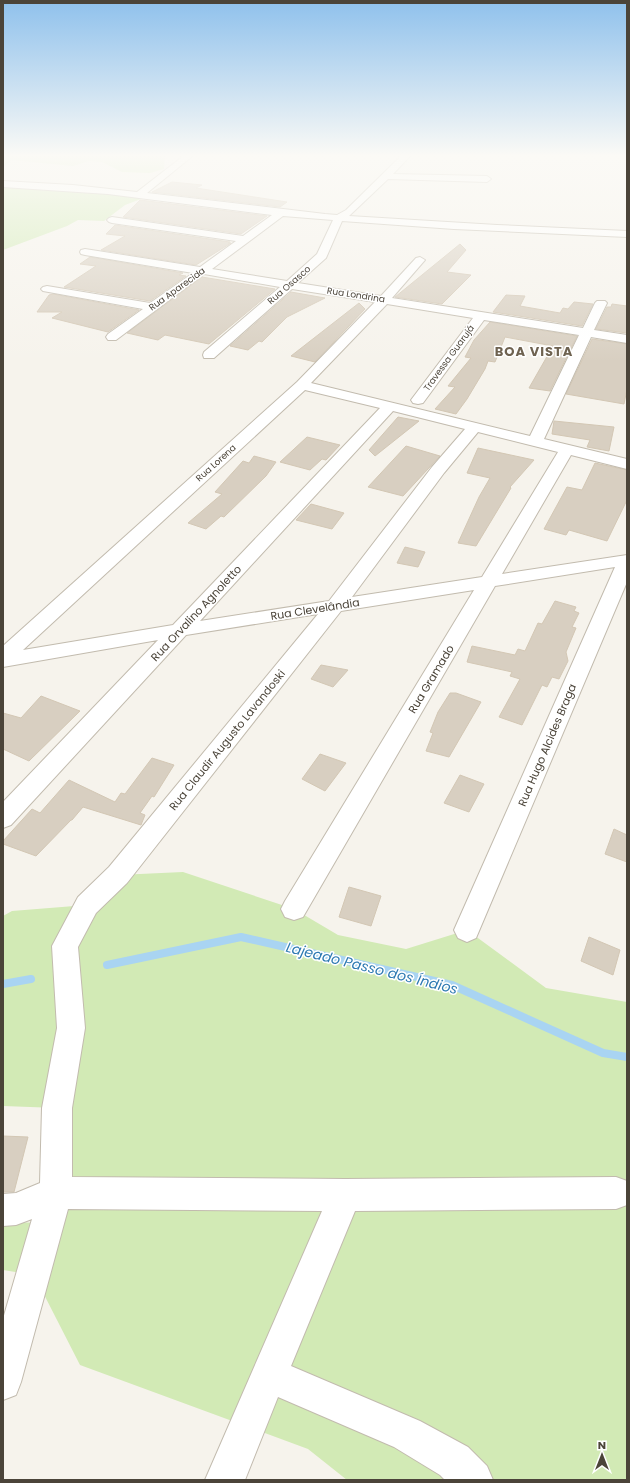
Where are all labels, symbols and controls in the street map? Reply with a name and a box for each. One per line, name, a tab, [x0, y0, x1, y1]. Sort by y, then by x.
street label: Rua Osasco	[265, 263, 313, 307]
street label: Rua Aparecida	[146, 265, 208, 313]
street label: Rua Londrina	[326, 284, 386, 306]
street label: Travessa Guarujá	[421, 322, 477, 394]
district label: BOA VISTA	[495, 342, 573, 361]
street label: Rua Lorena	[193, 442, 239, 484]
street label: Rua Orvalino Agnoletto	[147, 561, 245, 665]
street label: Rua Clevelândia	[269, 594, 361, 624]
street label: Rua Gramado	[404, 642, 458, 716]
street label: Rua Claudir Augusto Lavandoski	[165, 666, 289, 814]
street label: Rua Hugo Alcides Braga	[514, 681, 580, 809]
water label: Lajeado Passo dos Índios	[284, 937, 460, 999]
north arrow	[582, 1435, 622, 1475]
text: N	[598, 1437, 606, 1453]

